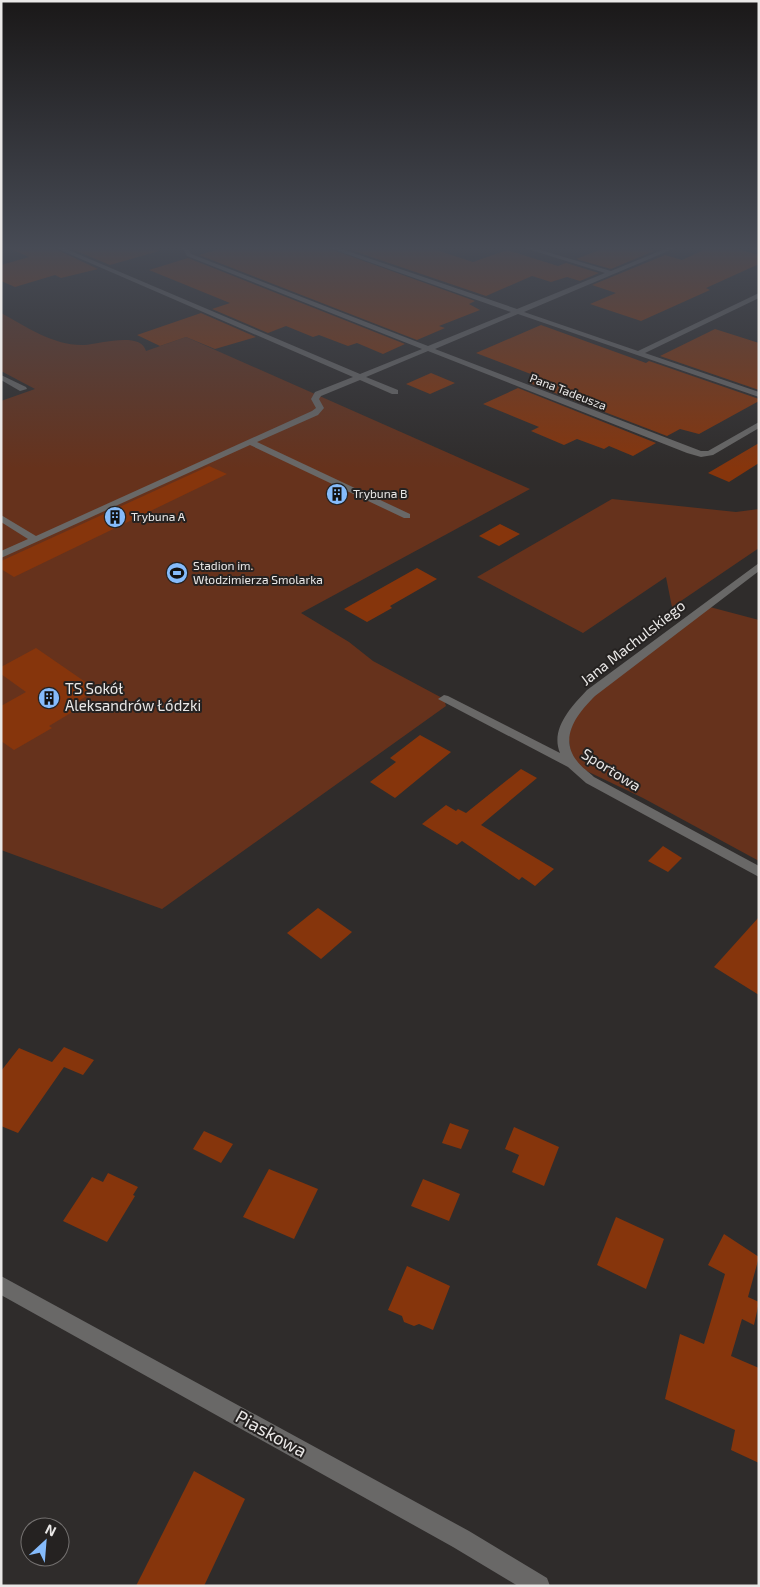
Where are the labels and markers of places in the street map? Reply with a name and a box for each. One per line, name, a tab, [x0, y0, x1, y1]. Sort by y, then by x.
building icon: Trybuna B	[325, 482, 349, 506]
place label: Trybuna B	[353, 486, 407, 500]
building icon: Trybuna A	[103, 505, 127, 529]
place label: Trybuna A	[131, 509, 186, 523]
place label: Stadion im. Włodzimierza Smolarka	[193, 558, 323, 586]
sports icon: Stadion im. Włodzimierza Smolarka	[165, 561, 189, 585]
place label: TS Sokół Aleksandrów Łódzki	[65, 679, 201, 714]
building icon: TS Sokół Aleksandrów Łódzki	[37, 686, 61, 710]

